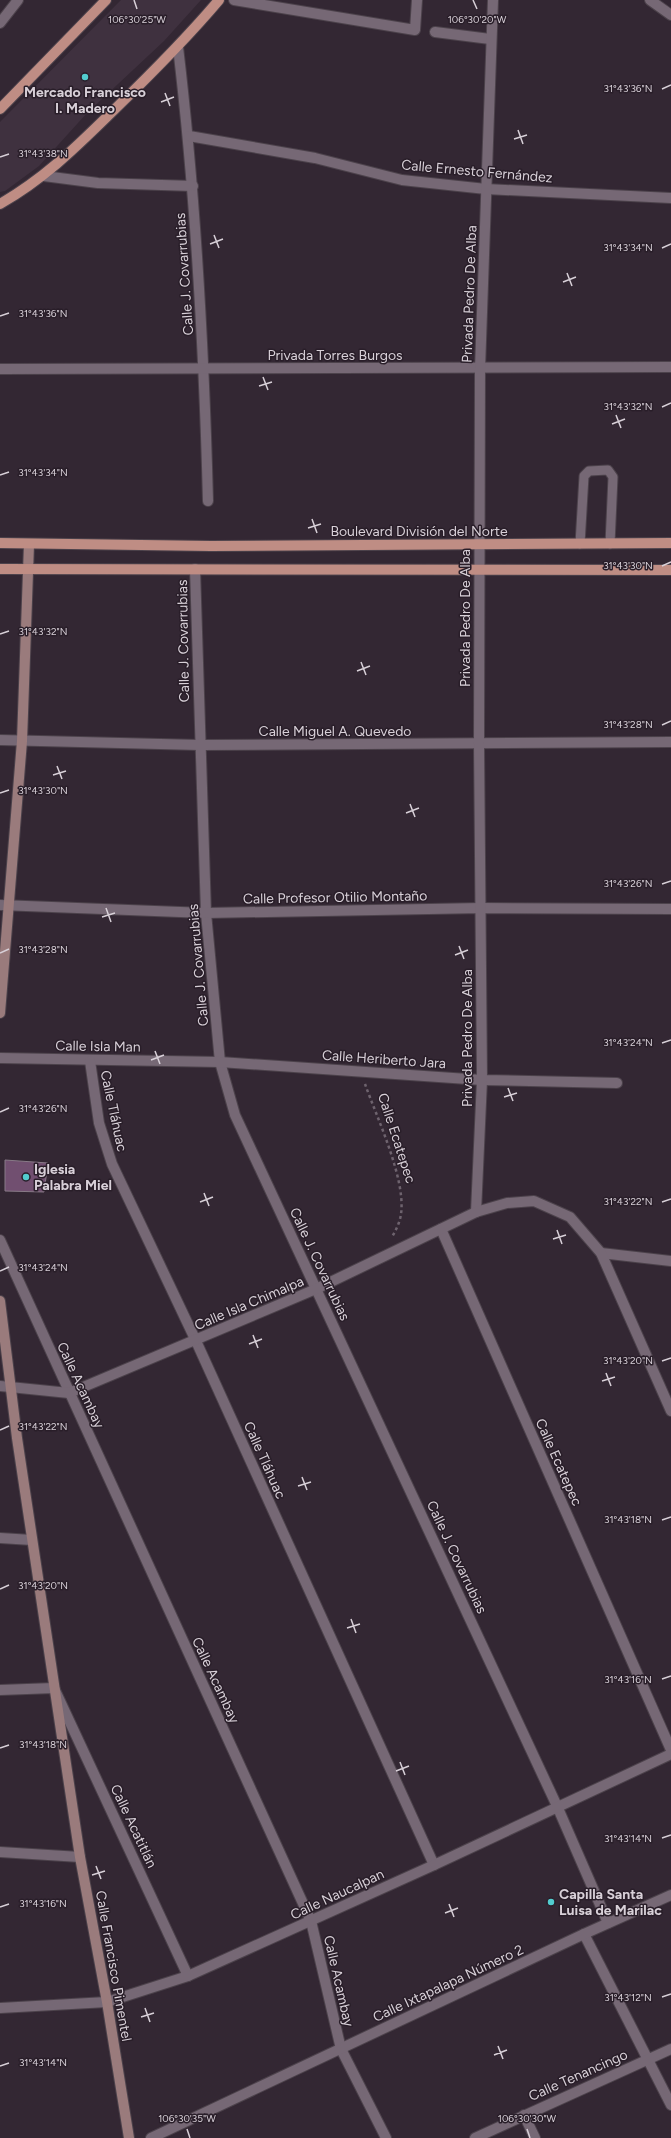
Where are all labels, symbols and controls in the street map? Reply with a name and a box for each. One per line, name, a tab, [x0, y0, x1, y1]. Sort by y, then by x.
text: 106°30'25"W	[108, 13, 166, 26]
text: 106°30'20"W	[448, 13, 507, 26]
marker: Mercado Francisco I. Madero	[80, 72, 90, 82]
text: 31°43'36"N	[604, 82, 652, 95]
place label: Mercado Francisco I. Madero	[24, 84, 146, 117]
text: 31°43'38"N	[18, 147, 68, 160]
street label: Calle Ernesto Fernández	[401, 156, 553, 187]
street label: Calle J. Covarrubias	[172, 212, 197, 336]
street label: Privada Pedro De Alba	[459, 225, 480, 363]
text: 31°43'34"N	[603, 241, 653, 254]
text: 31°43'36"N	[19, 307, 67, 320]
street label: Privada Torres Burgos	[267, 347, 403, 364]
text: 31°43'32"N	[604, 400, 652, 413]
text: 31°43'34"N	[18, 466, 68, 479]
street label: Boulevard División del Norte	[330, 523, 508, 540]
street label: Privada Pedro De Alba	[457, 549, 474, 687]
text: 31°43'30"N	[603, 559, 653, 572]
street label: Calle J. Covarrubias	[174, 579, 193, 703]
text: 31°43'32"N	[19, 625, 67, 638]
text: 31°43'28"N	[603, 718, 653, 731]
street label: Calle Miguel A. Quevedo	[259, 723, 411, 740]
text: 31°43'30"N	[18, 784, 68, 797]
text: 31°43'26"N	[603, 877, 653, 890]
street label: Calle Profesor Otilio Montaño	[243, 887, 427, 908]
street label: Calle J. Covarrubias	[185, 903, 212, 1027]
text: 31°43'28"N	[18, 943, 68, 956]
street label: Privada Pedro De Alba	[459, 969, 476, 1107]
text: 31°43'24"N	[603, 1036, 653, 1049]
street label: Calle Isla Man	[55, 1037, 141, 1056]
street label: Calle Heriberto Jara	[321, 1047, 447, 1072]
street label: Calle Tláhuac	[97, 1069, 131, 1154]
street label: Calle Ecatepec	[374, 1091, 419, 1186]
text: 31°43'26"N	[18, 1102, 68, 1115]
place label: Iglesia Palabra Miel	[34, 1161, 112, 1194]
marker: Iglesia Palabra Miel	[21, 1172, 31, 1182]
text: 31°43'22"N	[603, 1195, 653, 1208]
street label: Calle J. Covarrubias	[286, 1205, 353, 1323]
text: 31°43'24"N	[18, 1261, 68, 1274]
street label: Calle Isla Chimalpa	[192, 1273, 306, 1334]
street label: Calle Acambay	[53, 1339, 108, 1432]
text: 31°43'20"N	[603, 1354, 653, 1367]
street label: Calle Ecatepec	[532, 1416, 586, 1509]
street label: Calle Tláhuac	[240, 1419, 289, 1502]
text: 31°43'22"N	[18, 1420, 68, 1433]
street label: Calle J. Covarrubias	[423, 1498, 490, 1616]
text: 31°43'18"N	[604, 1513, 652, 1526]
text: 31°43'20"N	[18, 1579, 68, 1592]
street label: Calle Acambay	[188, 1634, 243, 1727]
text: 31°43'16"N	[604, 1673, 652, 1686]
text: 31°43'18"N	[19, 1738, 67, 1751]
street label: Calle Acatitlán	[107, 1782, 160, 1871]
text: 31°43'14"N	[604, 1832, 652, 1845]
street label: Calle Naucalpan	[288, 1865, 387, 1924]
place label: Capilla Santa Luisa de Marilac	[559, 1886, 662, 1919]
street label: Calle Francisco Pimentel	[92, 1889, 135, 2043]
text: 31°43'16"N	[19, 1897, 67, 1910]
marker: Capilla Santa Luisa de Marilac	[546, 1897, 556, 1907]
street label: Calle Acambay	[320, 1934, 357, 2029]
street label: Calle Ixtapalapa Número 2	[370, 1941, 526, 2026]
text: 31°43'12"N	[604, 1991, 652, 2004]
street label: Calle Tenancingo	[526, 2046, 630, 2105]
text: 31°43'14"N	[19, 2056, 67, 2069]
text: 106°30'35"W	[158, 2112, 216, 2125]
text: 106°30'30"W	[498, 2112, 557, 2125]

